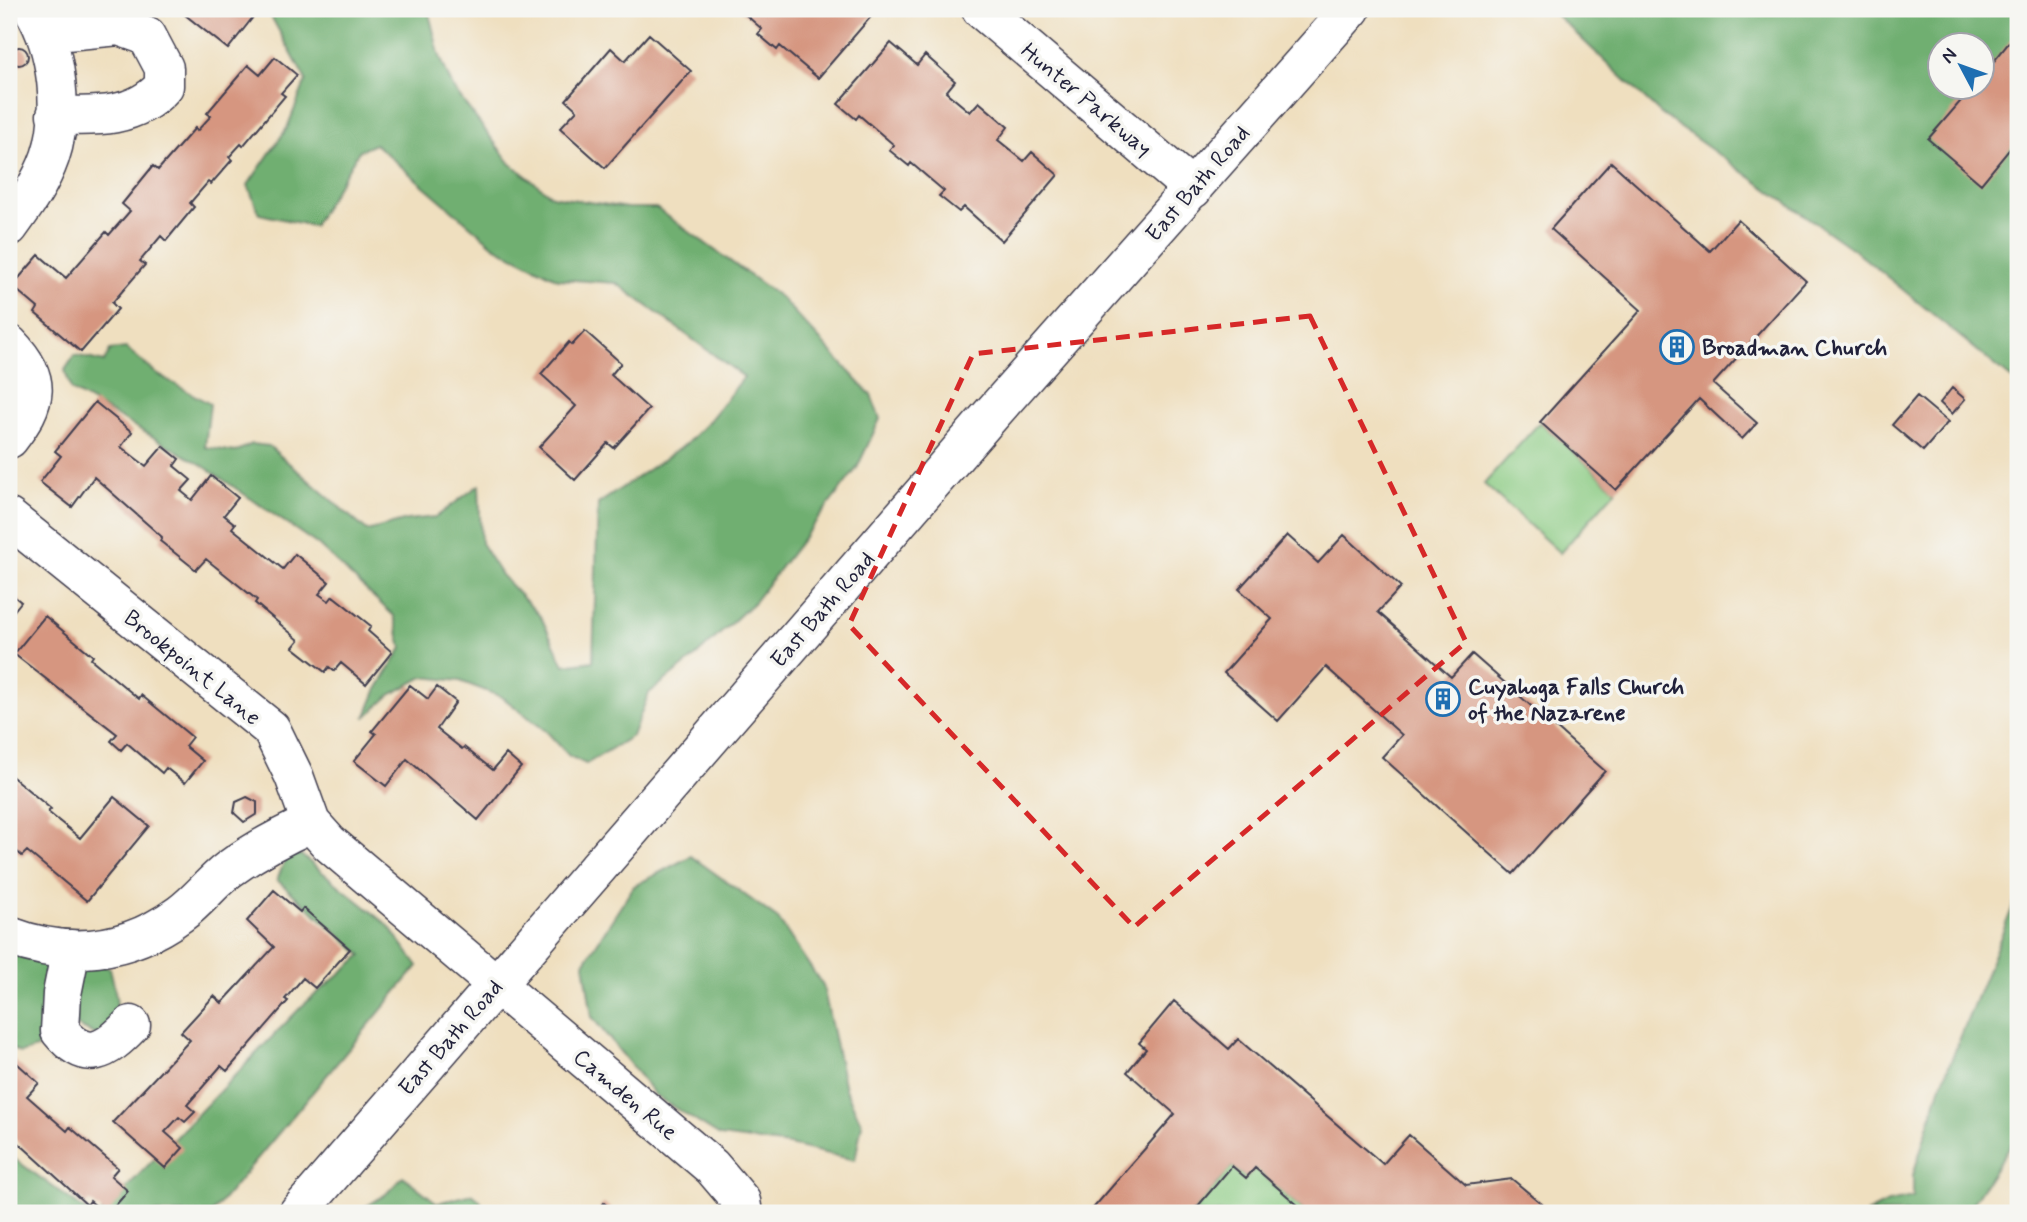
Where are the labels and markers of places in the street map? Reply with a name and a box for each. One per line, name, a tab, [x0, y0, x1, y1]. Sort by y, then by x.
building icon: Broadman Church	[1658, 328, 1696, 366]
place label: Broadman Church	[1702, 334, 1887, 364]
place label: Cuyahoga Falls Church of the Nazarene	[1468, 673, 1684, 729]
building icon: Cuyahoga Falls Church of the Nazarene	[1424, 680, 1462, 718]

